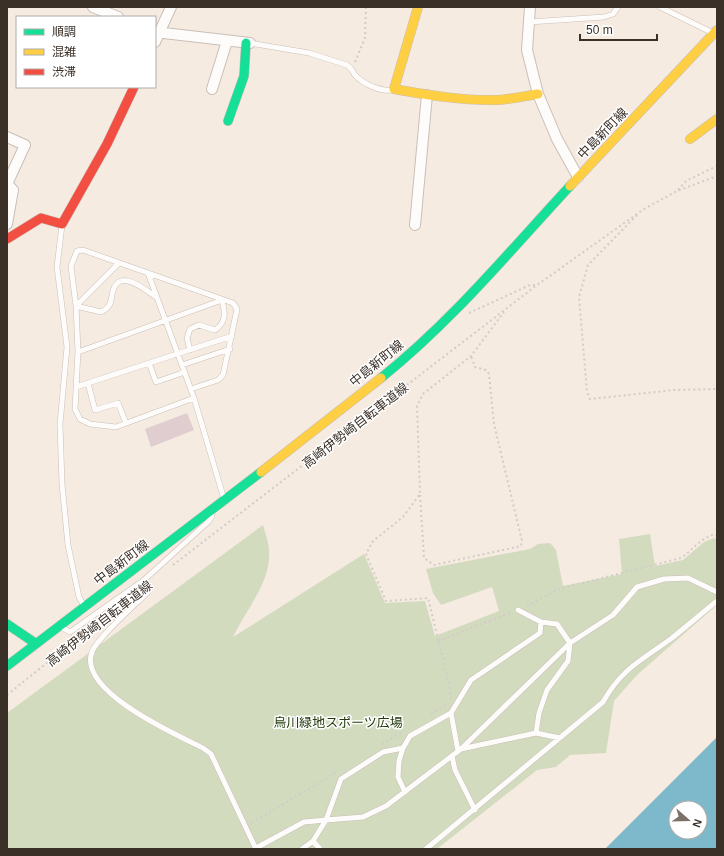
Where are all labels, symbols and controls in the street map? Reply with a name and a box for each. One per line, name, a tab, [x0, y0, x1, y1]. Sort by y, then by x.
legend	[16, 16, 156, 88]
scale bar	[580, 16, 657, 42]
text: 50 m	[586, 23, 613, 37]
text: 順調	[52, 25, 76, 39]
text: 混雑	[52, 45, 76, 59]
text: 渋滞	[52, 65, 76, 79]
street label: 中島新町線	[574, 105, 630, 162]
street label: 中島新町線	[346, 337, 406, 390]
street label: 高崎伊勢崎自転車道線	[299, 379, 411, 471]
street label: 中島新町線	[91, 537, 152, 588]
street label: 高崎伊勢崎自転車道線	[43, 577, 155, 669]
park label: 烏川緑地スポーツ広場	[273, 715, 403, 730]
north arrow	[668, 800, 708, 840]
text: N	[690, 818, 704, 829]

